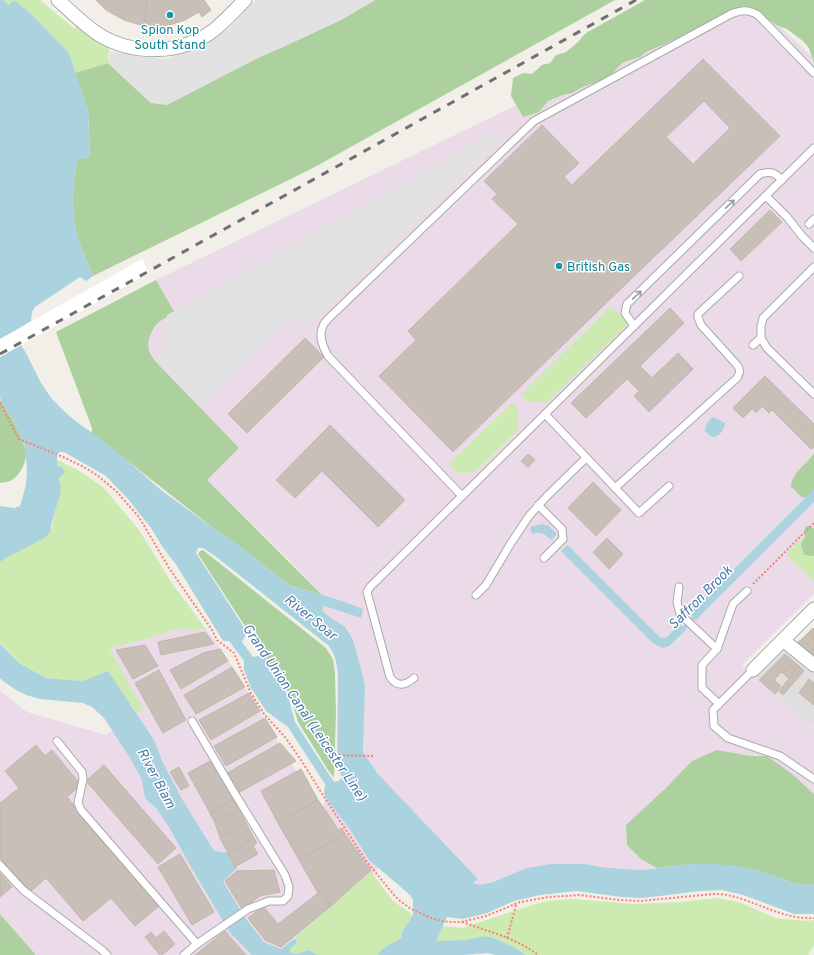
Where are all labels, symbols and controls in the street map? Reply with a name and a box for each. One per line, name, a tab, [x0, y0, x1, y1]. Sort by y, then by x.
marker: Spion Kop South Stand	[165, 10, 175, 20]
place label: Spion Kop South Stand	[134, 23, 206, 54]
one-way arrow	[725, 199, 735, 209]
place label: British Gas	[567, 260, 630, 276]
marker: British Gas	[554, 261, 564, 271]
one-way arrow	[632, 290, 642, 300]
water label: Saffron Brook	[666, 562, 737, 634]
water label: River Soar	[280, 592, 341, 646]
water label: Grand Union Canal (Leicester Line)	[238, 621, 370, 805]
water label: River Biam	[133, 746, 179, 812]

